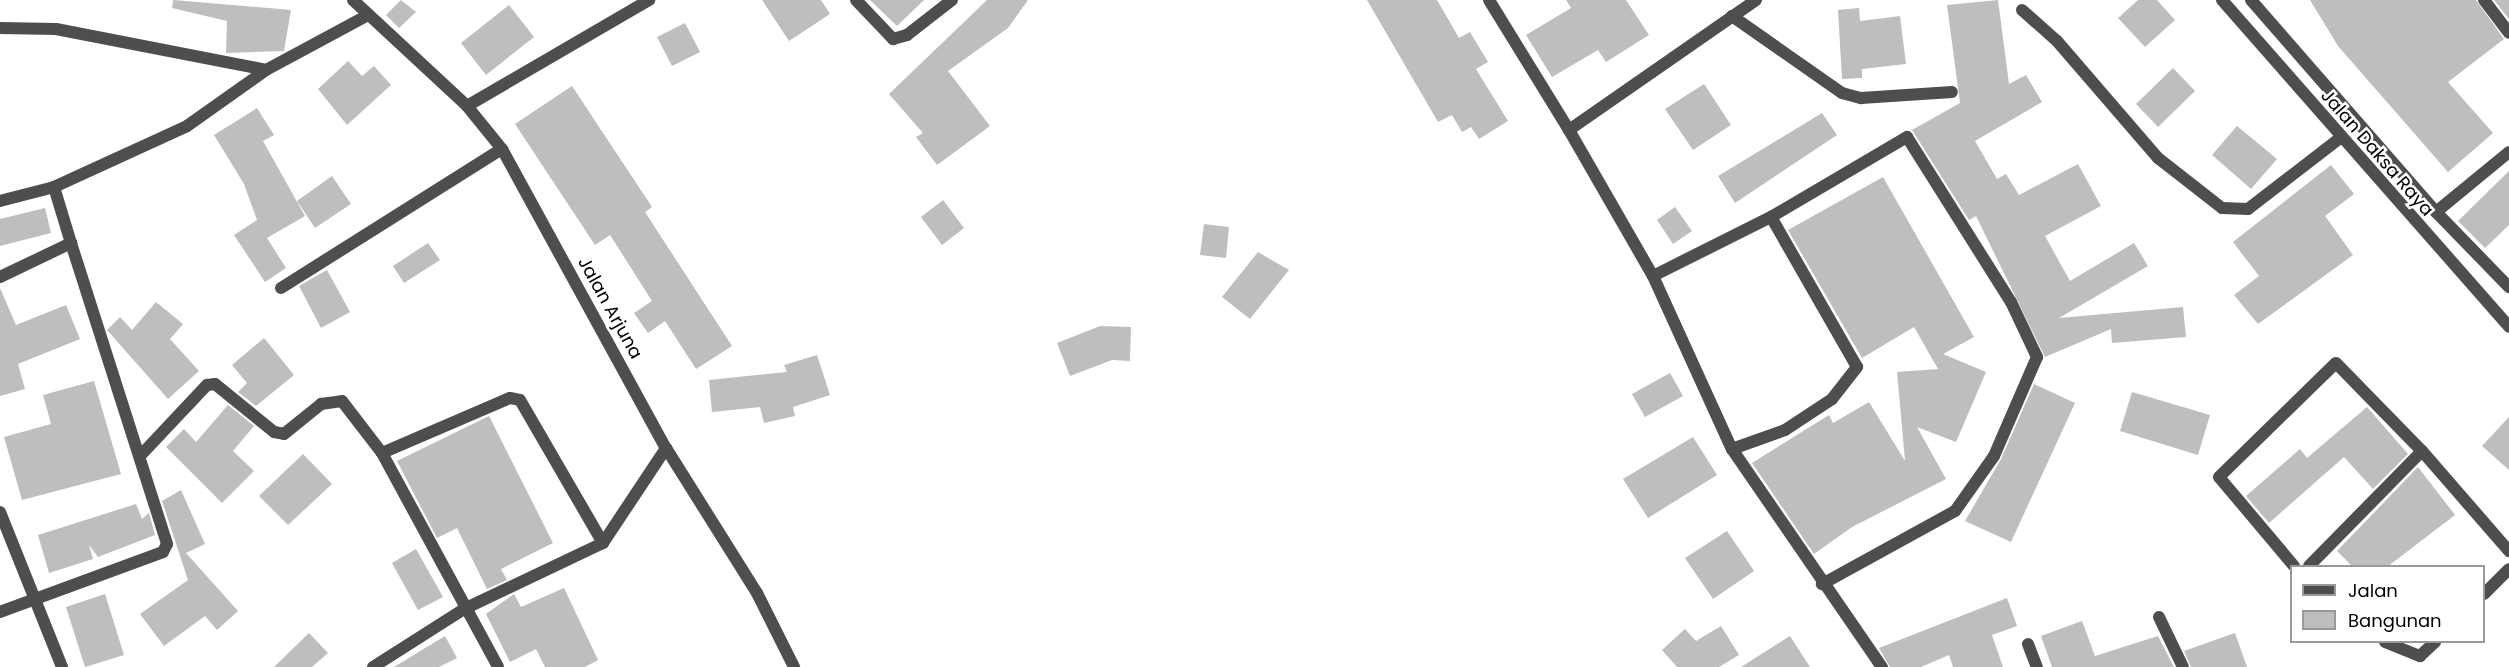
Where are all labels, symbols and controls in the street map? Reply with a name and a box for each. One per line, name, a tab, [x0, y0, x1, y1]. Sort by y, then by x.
street label: Jalan Daksa Raya	[2316, 85, 2438, 221]
street label: Jalan Arjuna	[573, 253, 647, 363]
legend	[2290, 565, 2485, 643]
text: Jalan	[2348, 578, 2398, 603]
text: Bangunan	[2348, 608, 2442, 633]

